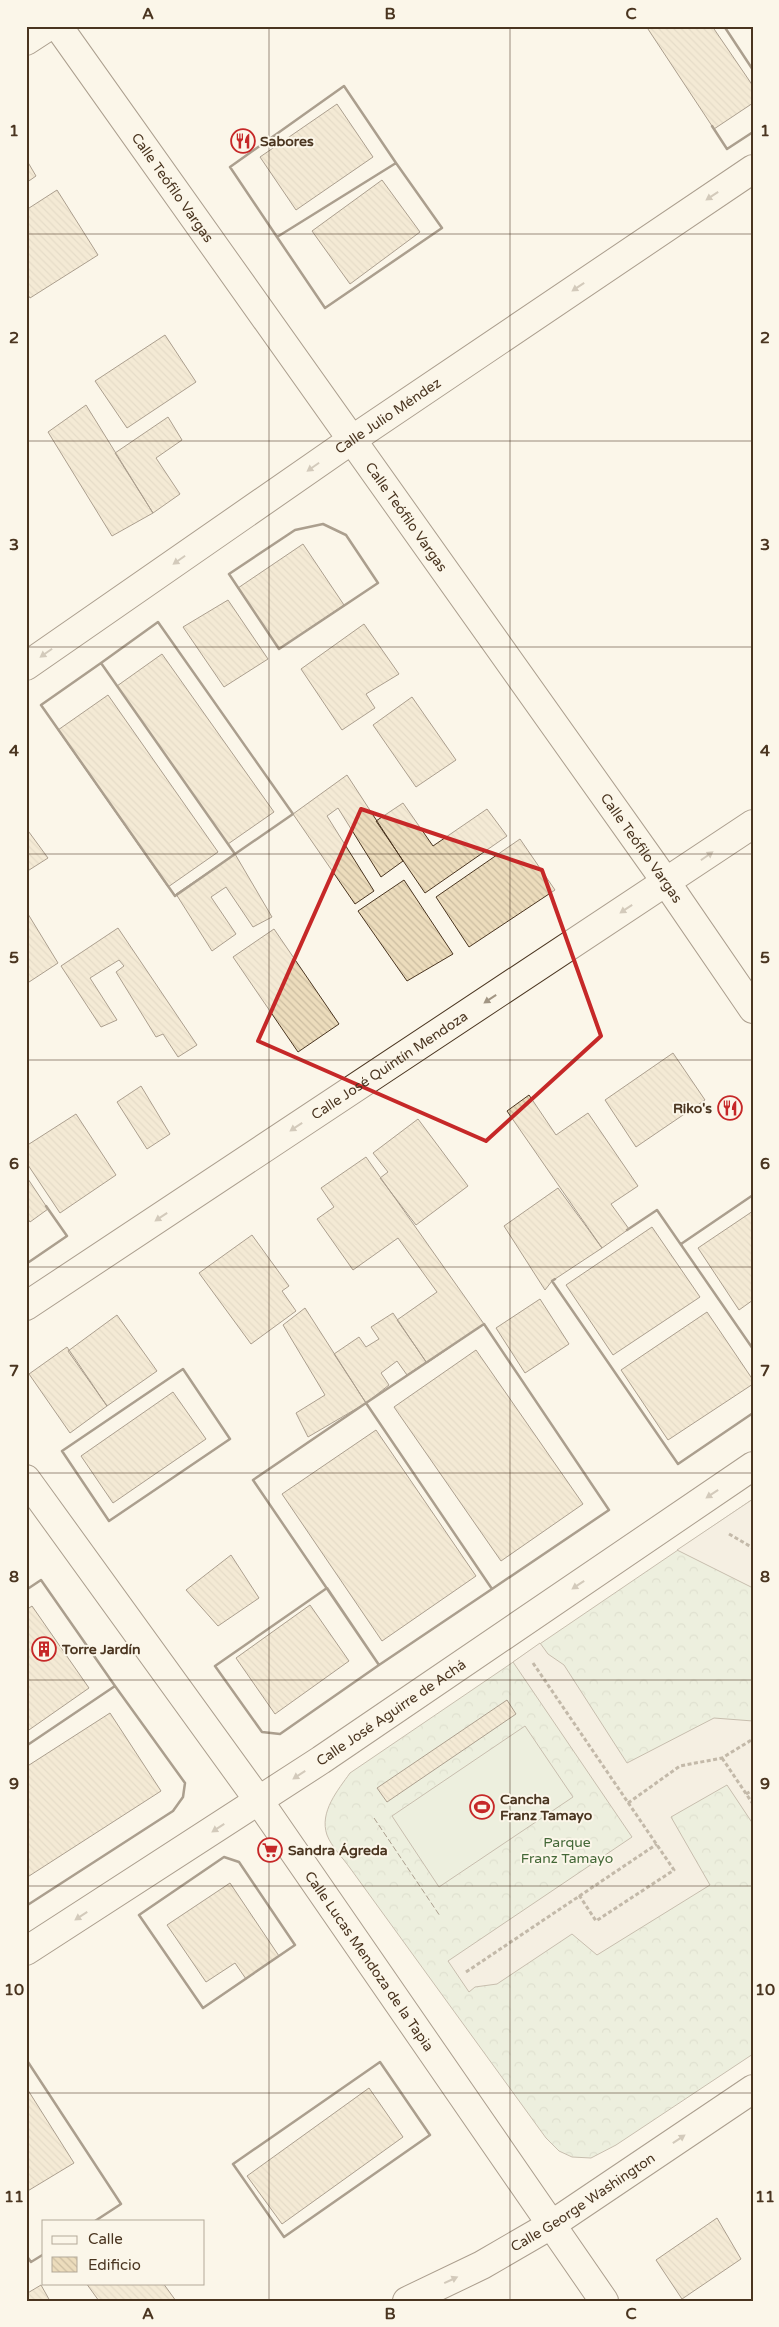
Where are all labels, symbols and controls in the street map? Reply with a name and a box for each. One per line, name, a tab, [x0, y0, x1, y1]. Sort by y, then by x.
text: A	[142, 4, 154, 24]
text: B	[384, 4, 396, 24]
text: C	[625, 4, 637, 24]
text: 1	[9, 121, 19, 141]
text: 1	[760, 121, 770, 141]
restaurant icon: Sabores	[230, 128, 256, 154]
street label: Calle Teófilo Vargas	[128, 130, 217, 246]
place label: Sabores	[260, 133, 314, 150]
one-way arrow	[706, 191, 719, 201]
one-way arrow	[571, 282, 585, 292]
text: 2	[9, 328, 19, 348]
text: 2	[760, 328, 770, 348]
street label: Calle Julio Méndez	[332, 374, 444, 458]
street label: Calle Teófilo Vargas	[362, 459, 451, 575]
one-way arrow	[306, 462, 319, 472]
text: 3	[9, 535, 19, 555]
text: 3	[760, 535, 770, 555]
one-way arrow	[172, 555, 186, 565]
one-way arrow	[39, 648, 53, 658]
text: 4	[9, 741, 19, 761]
text: 4	[760, 741, 770, 761]
street label: Calle Teófilo Vargas	[597, 790, 686, 906]
one-way arrow	[700, 851, 714, 861]
one-way arrow	[619, 904, 632, 914]
text: 5	[9, 948, 19, 968]
text: 5	[760, 948, 770, 968]
one-way arrow	[483, 994, 497, 1004]
street label: Calle José Quintín Mendoza	[308, 1008, 471, 1123]
restaurant icon: Riko's	[717, 1095, 743, 1121]
place label: Riko's	[673, 1100, 712, 1117]
one-way arrow	[290, 1122, 303, 1132]
text: 6	[9, 1154, 19, 1174]
text: 6	[760, 1154, 770, 1174]
one-way arrow	[154, 1212, 168, 1222]
text: 7	[9, 1361, 19, 1381]
text: 7	[760, 1361, 770, 1381]
one-way arrow	[706, 1489, 719, 1499]
text: 8	[9, 1567, 19, 1587]
text: 8	[760, 1567, 770, 1587]
one-way arrow	[571, 1580, 585, 1590]
building icon: Torre Jardín	[31, 1636, 57, 1662]
place label: Torre Jardín	[61, 1641, 141, 1658]
street label: Calle José Aguirre de Achá	[313, 1656, 469, 1770]
one-way arrow	[292, 1770, 306, 1780]
text: 9	[9, 1774, 19, 1794]
text: 9	[760, 1774, 770, 1794]
place label: Cancha Franz Tamayo	[500, 1791, 593, 1824]
sports icon: Cancha Franz Tamayo	[469, 1794, 495, 1820]
one-way arrow	[211, 1823, 225, 1832]
park label: Parque Franz Tamayo	[521, 1834, 613, 1867]
supermarket icon: Sandra Ágreda	[257, 1837, 283, 1863]
place label: Sandra Ágreda	[288, 1842, 388, 1859]
street label: Calle Lucas Mendoza de la Tapia	[301, 1868, 437, 2055]
one-way arrow	[75, 1911, 88, 1920]
text: 10	[4, 1980, 24, 2000]
text: 10	[755, 1980, 775, 2000]
one-way arrow	[672, 2134, 685, 2143]
street label: Calle George Washington	[508, 2149, 658, 2256]
text: 11	[4, 2187, 24, 2207]
text: 11	[755, 2187, 775, 2207]
legend	[42, 2220, 205, 2284]
text: Calle	[88, 2230, 123, 2248]
text: Edificio	[88, 2256, 141, 2274]
one-way arrow	[444, 2276, 458, 2284]
text: A	[142, 2304, 154, 2324]
text: B	[384, 2304, 396, 2324]
text: C	[625, 2304, 637, 2324]

